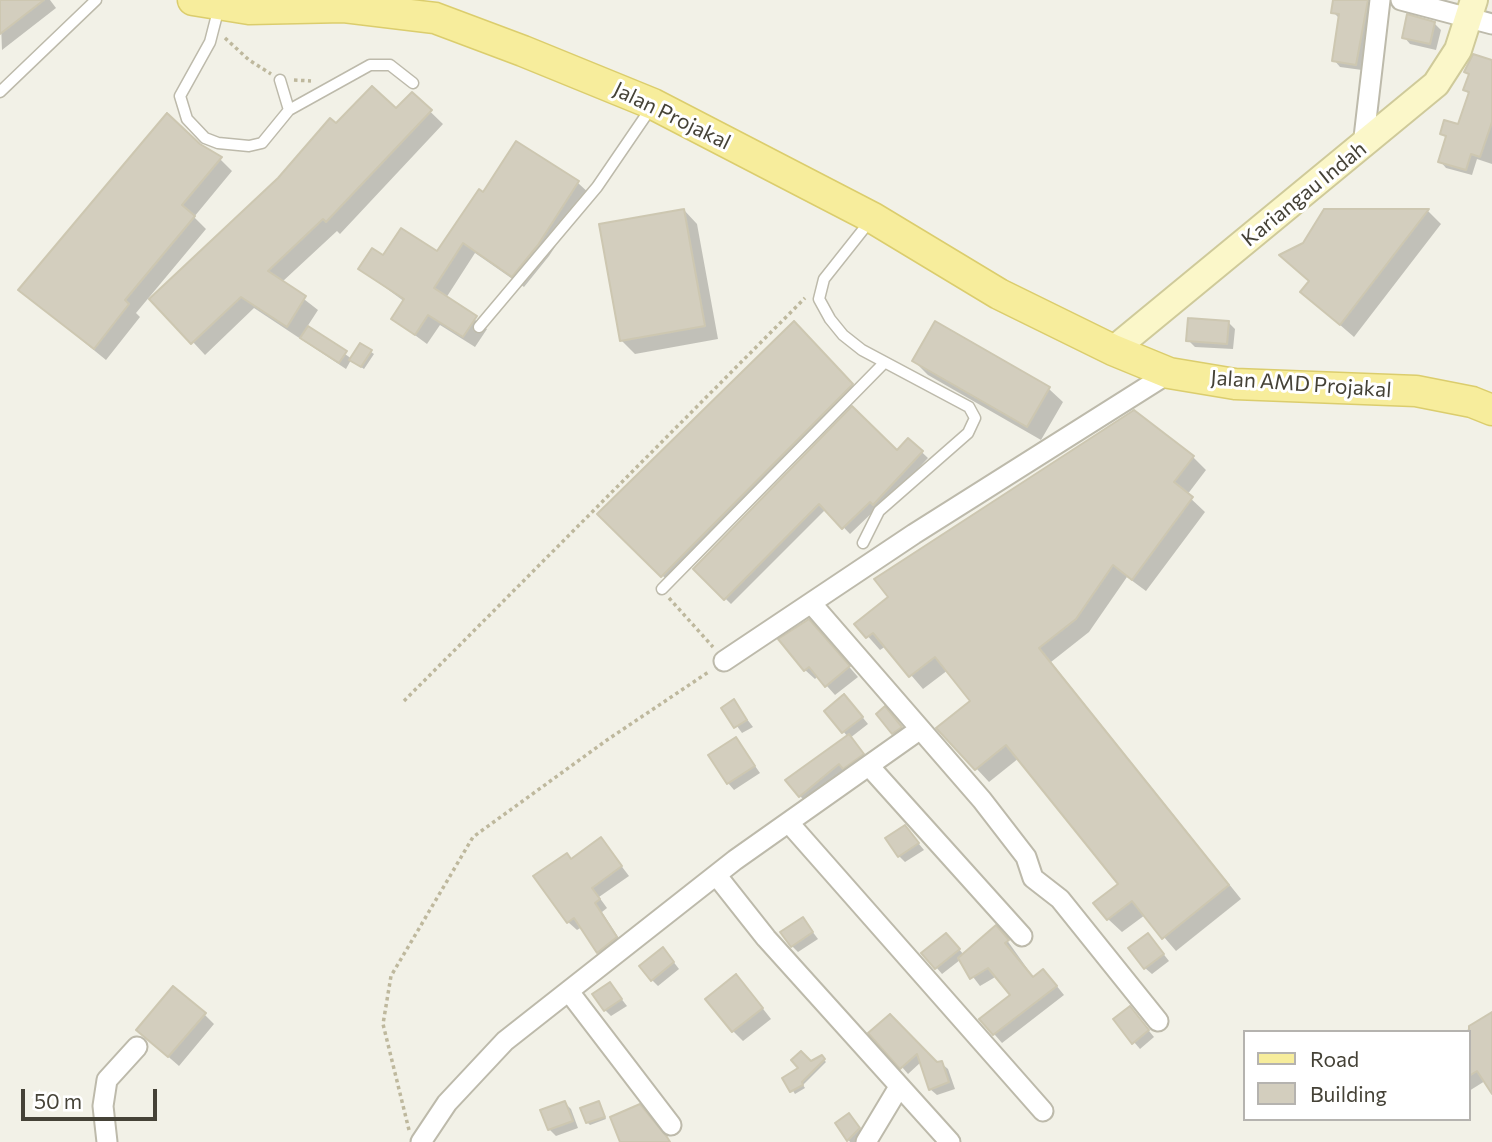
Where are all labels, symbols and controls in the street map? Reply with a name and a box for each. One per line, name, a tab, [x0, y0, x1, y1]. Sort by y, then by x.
street label: Jalan Projakal	[609, 77, 735, 155]
street label: Kariangau Indah	[1237, 136, 1371, 252]
street label: Jalan AMD Projakal	[1210, 365, 1392, 403]
legend	[1244, 1030, 1471, 1121]
text: Road	[1310, 1046, 1359, 1071]
scale bar	[24, 1076, 161, 1120]
text: Building	[1310, 1081, 1387, 1106]
text: 50 m	[34, 1088, 82, 1113]

